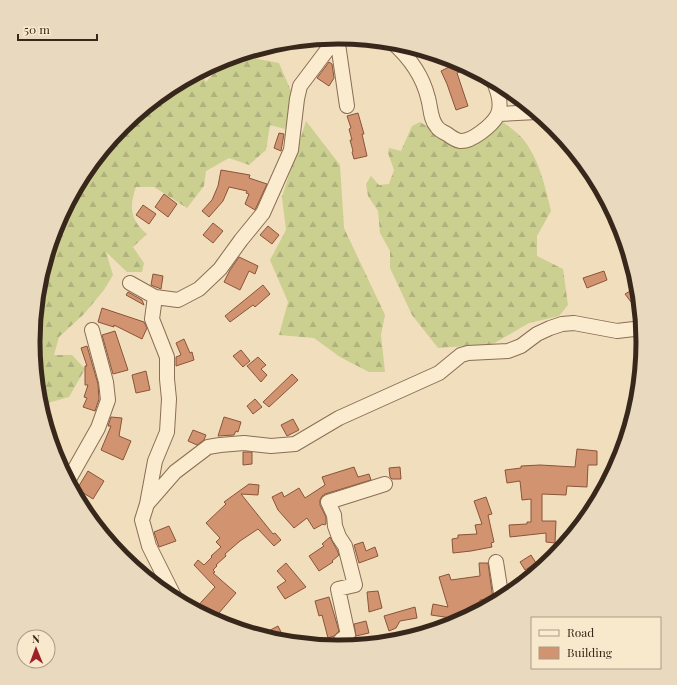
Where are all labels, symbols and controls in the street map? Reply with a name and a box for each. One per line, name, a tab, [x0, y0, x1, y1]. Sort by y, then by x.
scale bar	[18, 16, 97, 42]
text: 50 m	[24, 21, 50, 37]
legend	[531, 617, 661, 669]
text: Road	[567, 624, 594, 640]
north arrow	[16, 629, 56, 669]
text: N	[32, 631, 40, 646]
text: Building	[567, 644, 613, 660]

